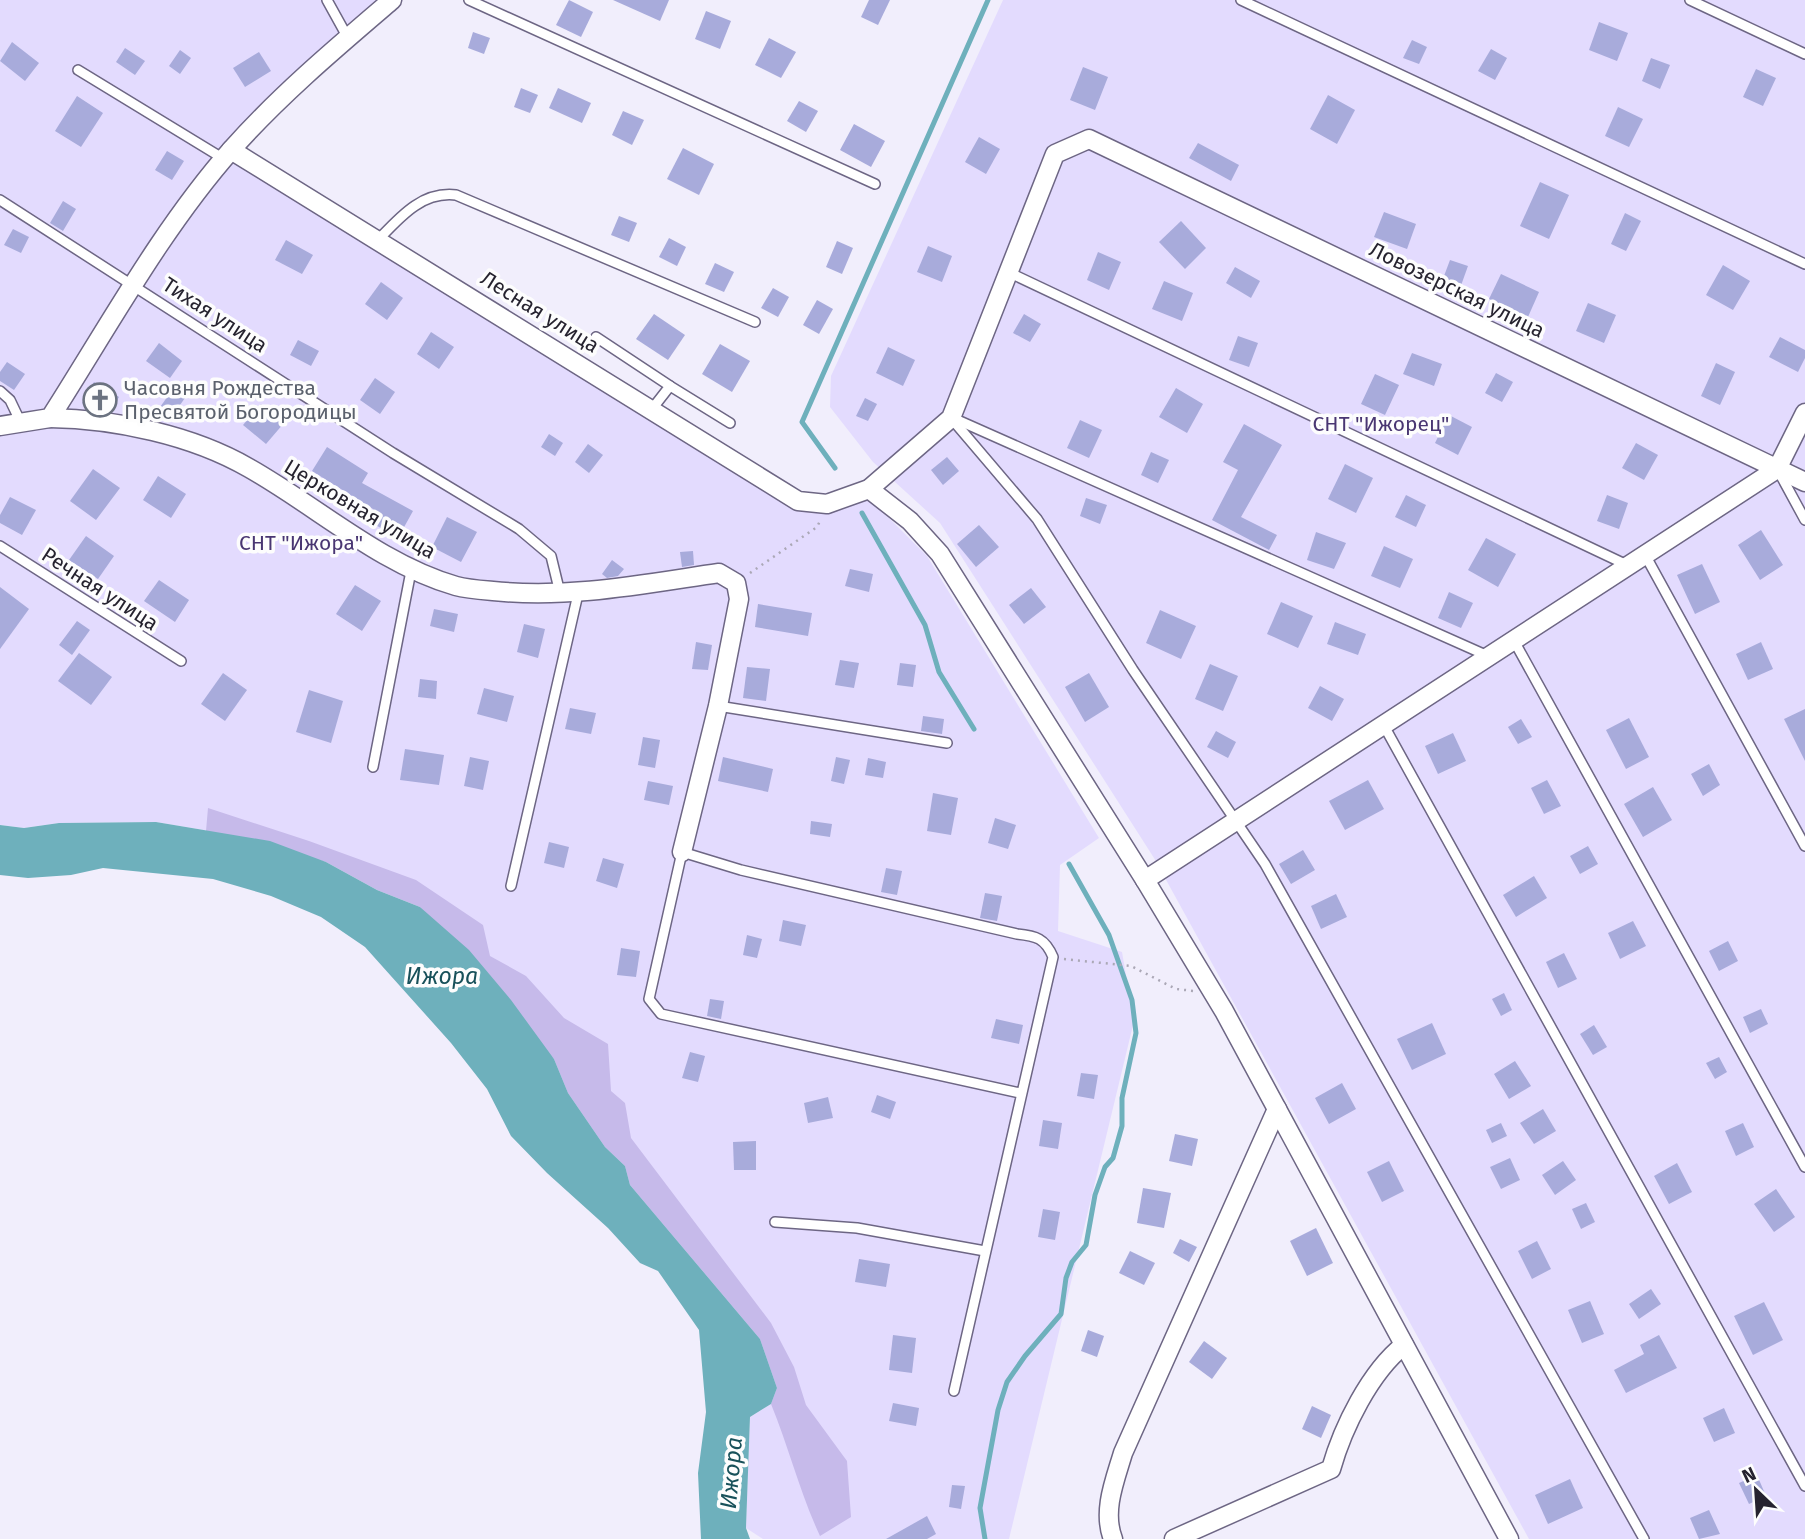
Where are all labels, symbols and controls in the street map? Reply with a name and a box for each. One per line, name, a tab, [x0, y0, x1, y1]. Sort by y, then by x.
street label: Ловозерская улица	[1365, 236, 1549, 344]
street label: Лесная улица	[476, 265, 604, 359]
street label: Тихая улица	[158, 271, 272, 359]
place label: Часовня Рождества Пресвятой Богородицы	[124, 375, 357, 425]
church icon: Часовня Рождества Пресвятой Богородицы	[81, 381, 119, 419]
park label: СНТ "Ижорец"	[1313, 411, 1449, 437]
street label: Церковная улица	[279, 454, 441, 564]
park label: СНТ "Ижора"	[239, 530, 363, 556]
street label: Речная улица	[37, 542, 163, 636]
water label: Ижора	[406, 962, 478, 990]
water label: Ижора	[714, 1436, 748, 1510]
north arrow	[1721, 1455, 1791, 1525]
text: N	[1738, 1462, 1760, 1488]

